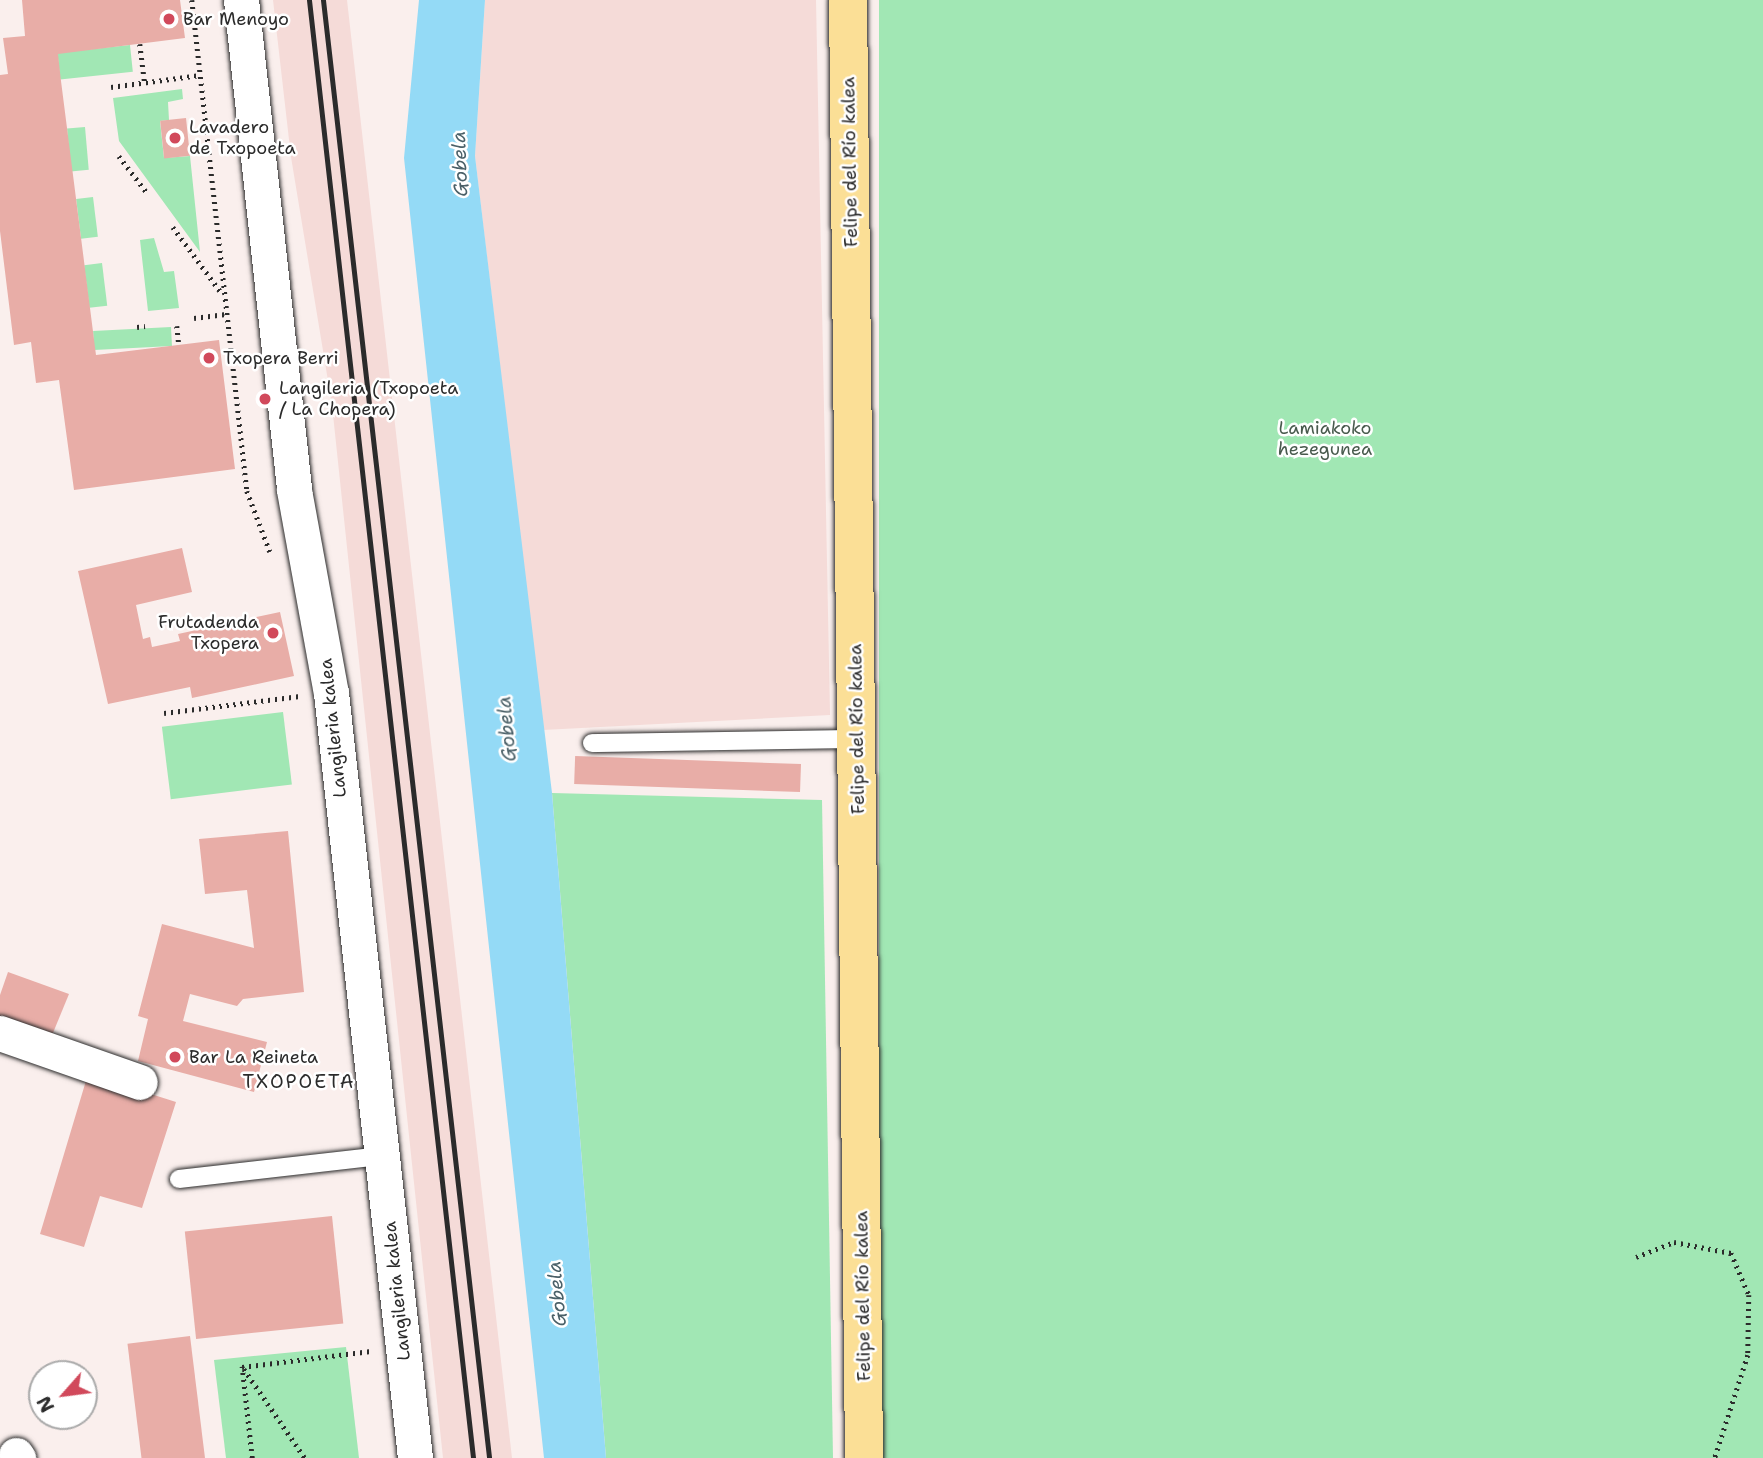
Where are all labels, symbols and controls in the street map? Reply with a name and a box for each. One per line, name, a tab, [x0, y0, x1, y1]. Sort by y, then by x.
place label: Bar Menoyo	[183, 8, 289, 30]
marker: Bar Menoyo	[161, 11, 177, 27]
street label: Felipe del Río kalea	[838, 77, 862, 247]
place label: Lavadero de Txopoeta	[189, 117, 296, 160]
marker: Lavadero de Txopoeta	[167, 130, 183, 146]
water label: Gobela	[447, 131, 473, 197]
place label: Txopera Berri	[223, 347, 339, 369]
marker: Txopera Berri	[201, 350, 217, 366]
place label: Langileria (Txopoeta / La Chopera)	[279, 378, 458, 420]
marker: Langileria (Txopoeta / La Chopera)	[257, 391, 273, 407]
park label: Lamiakoko hezegunea	[1278, 418, 1372, 460]
place label: Frutadenda Txopera	[158, 612, 259, 654]
marker: Frutadenda Txopera	[265, 625, 281, 641]
street label: Felipe del Río kalea	[845, 644, 869, 814]
street label: Langileria kalea	[315, 657, 351, 799]
water label: Gobela	[493, 695, 521, 763]
place label: Bar La Reineta	[189, 1046, 318, 1068]
marker: Bar La Reineta	[167, 1049, 183, 1065]
district label: TXOPOETA	[243, 1071, 355, 1093]
street label: Felipe del Río kalea	[851, 1211, 875, 1381]
street label: Langileria kalea	[379, 1220, 415, 1362]
water label: Gobela	[543, 1260, 571, 1328]
north arrow	[28, 1360, 98, 1430]
text: N	[31, 1392, 60, 1417]

